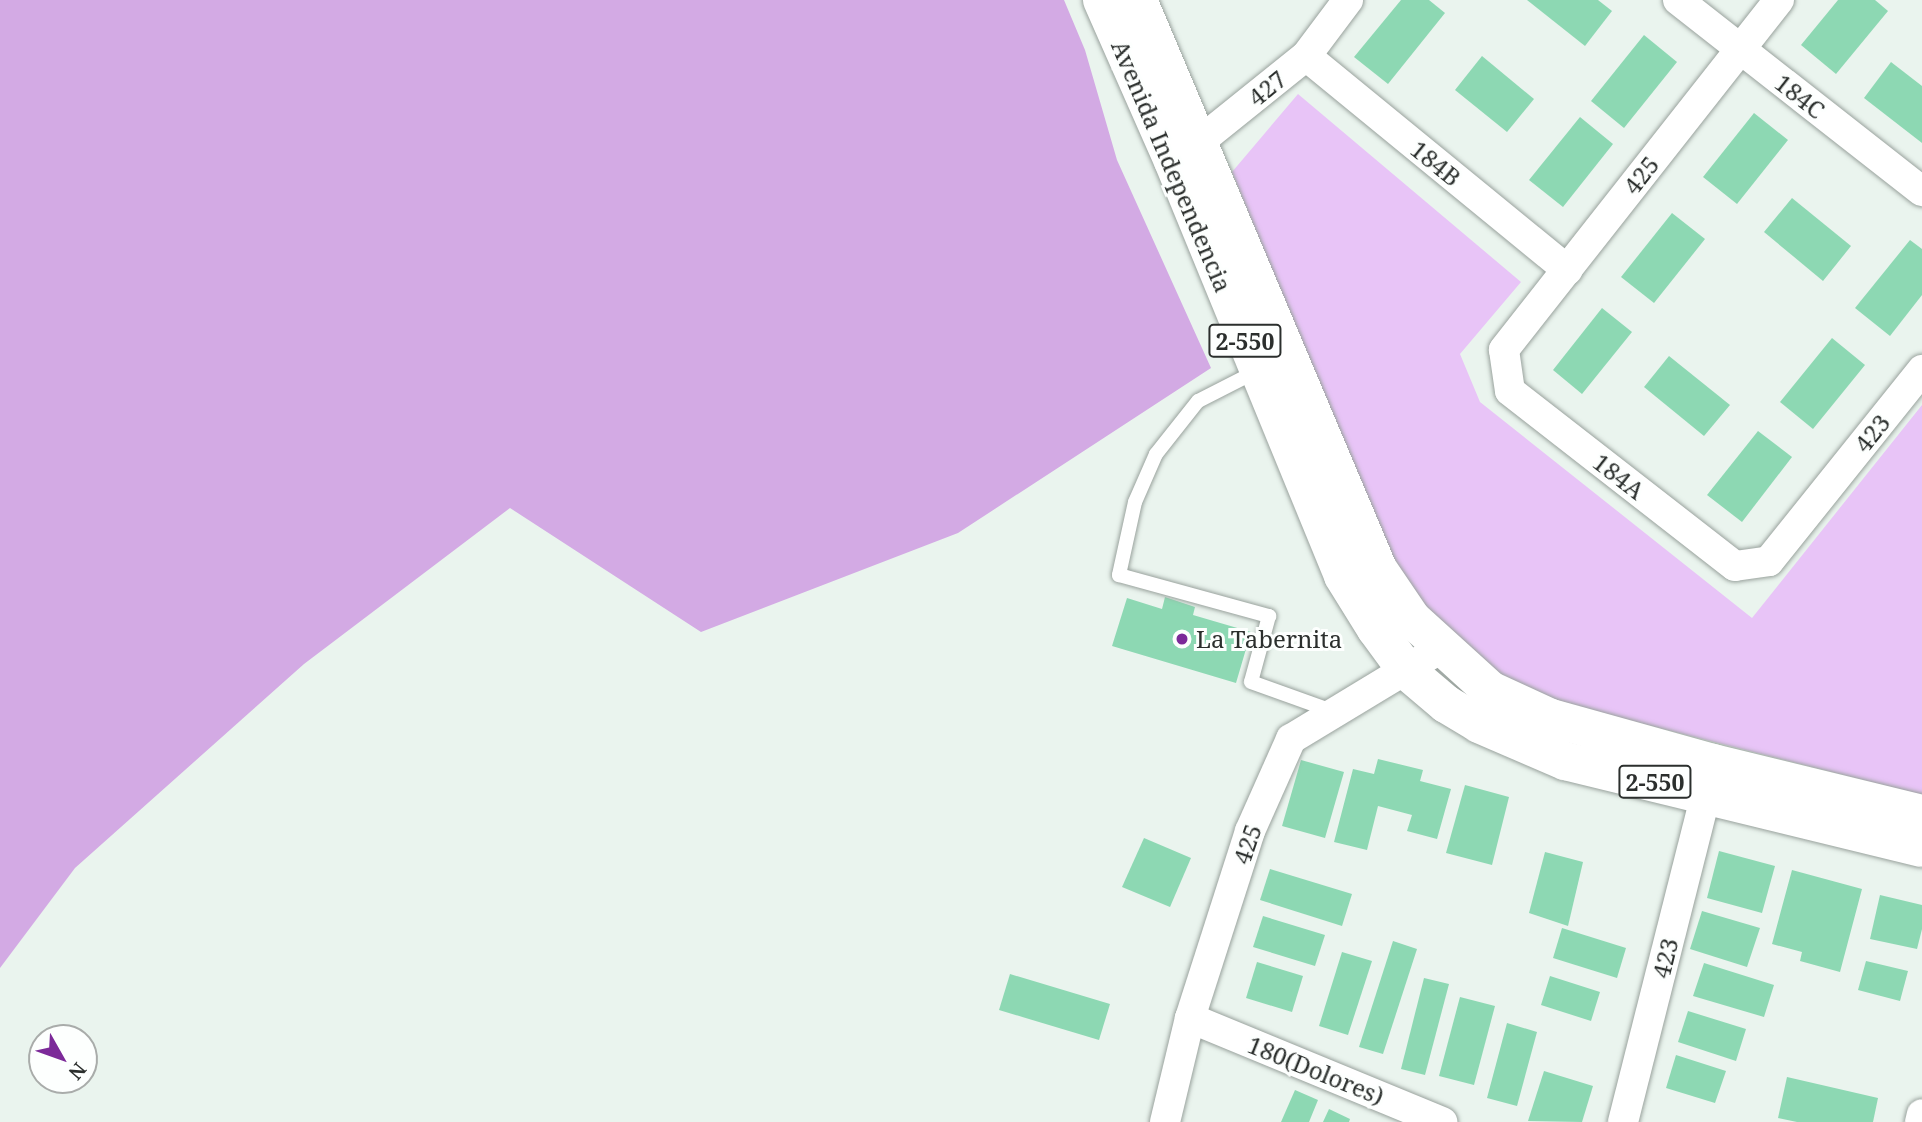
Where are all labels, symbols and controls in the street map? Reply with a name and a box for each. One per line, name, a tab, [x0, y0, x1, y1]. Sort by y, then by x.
street label: Avenida Independencia	[1106, 36, 1238, 296]
street label: 427	[1242, 64, 1292, 112]
street label: 184C	[1769, 68, 1831, 124]
street label: 184B	[1405, 134, 1467, 192]
street label: 425	[1617, 150, 1665, 200]
road number: 2-550	[1208, 322, 1282, 360]
street label: 423	[1848, 408, 1896, 458]
street label: 184A	[1588, 447, 1650, 505]
place label: La Tabernita	[1196, 625, 1342, 653]
marker: La Tabernita	[1174, 631, 1190, 647]
road number: 2-550	[1618, 762, 1692, 802]
street label: 425	[1227, 820, 1267, 868]
street label: 423	[1646, 935, 1684, 981]
north arrow	[28, 1024, 98, 1094]
street label: 180(Dolores)	[1244, 1030, 1388, 1110]
text: N	[63, 1057, 92, 1085]

